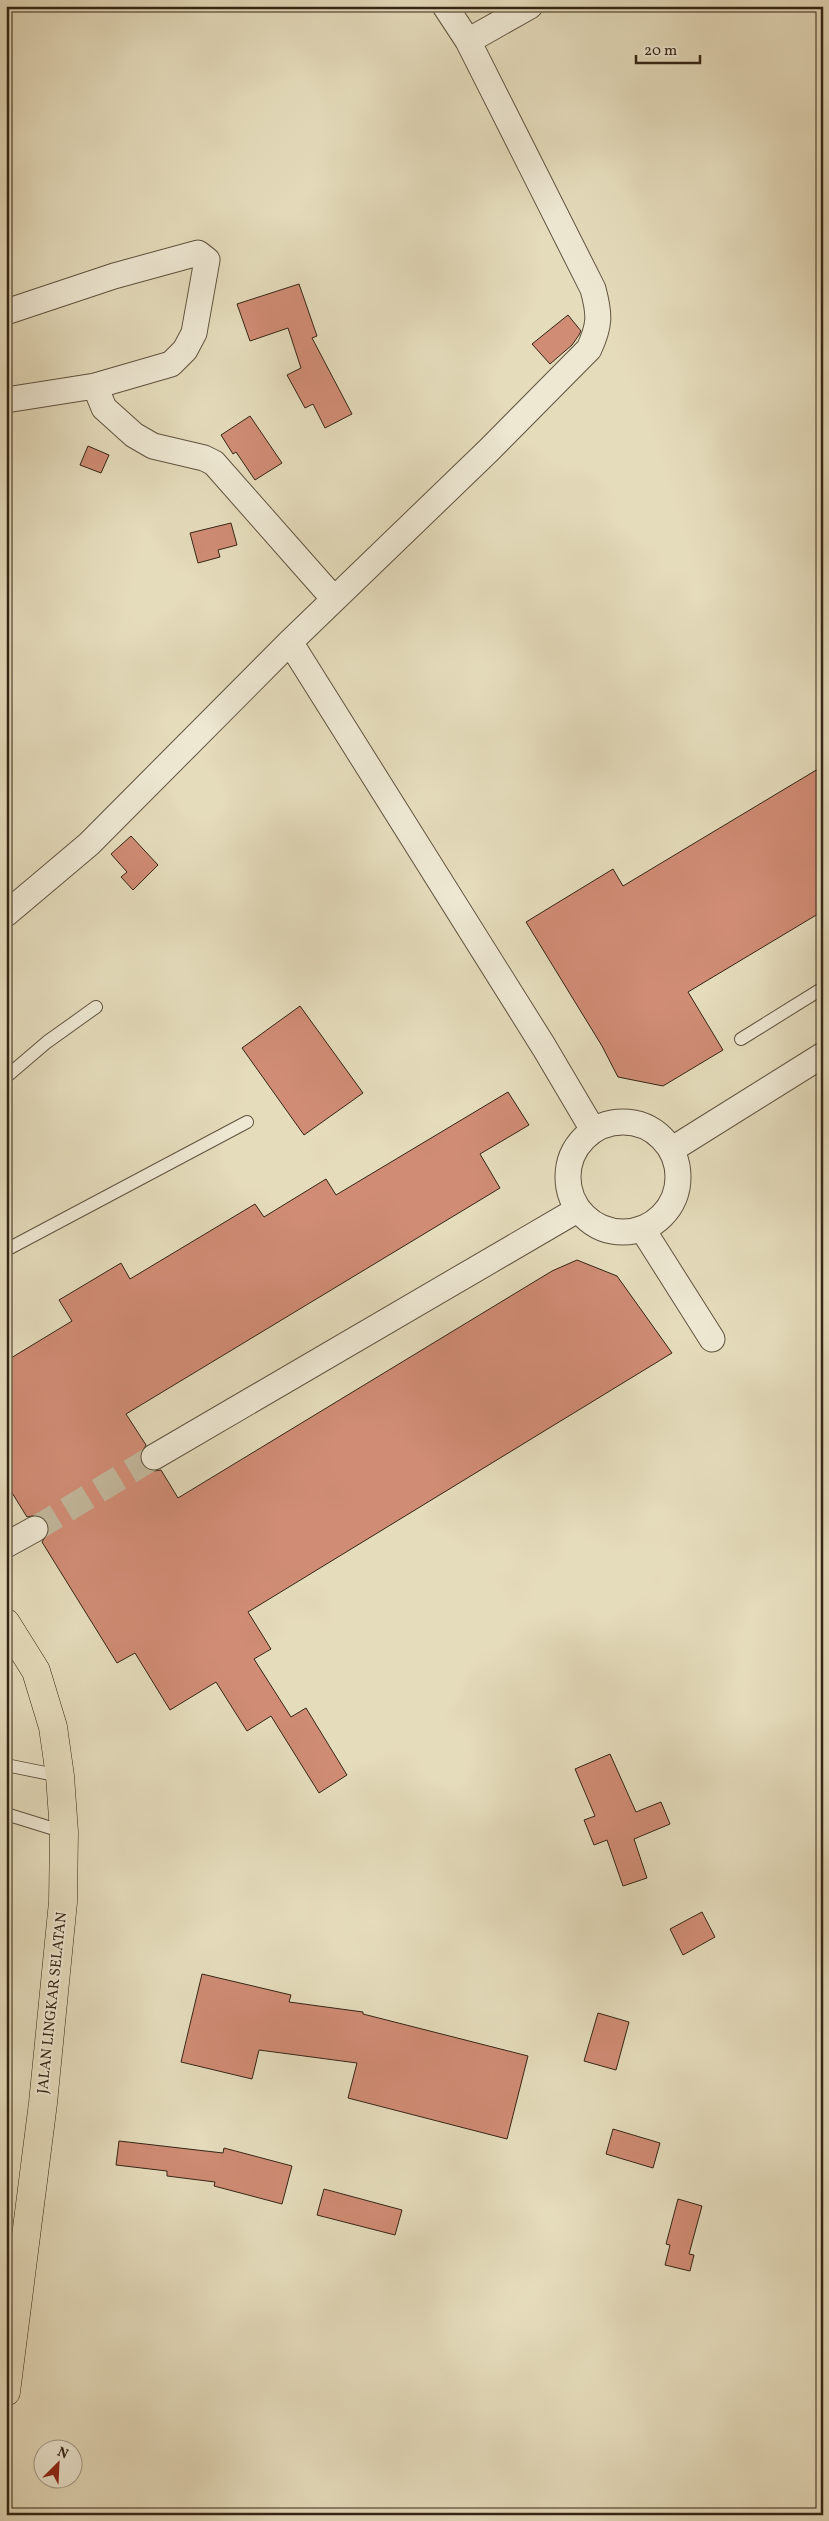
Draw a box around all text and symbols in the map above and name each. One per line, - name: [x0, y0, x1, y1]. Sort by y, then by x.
- scale bar: [636, 32, 700, 64]
- text: 20 m: [644, 41, 677, 62]
- street label: JALAN LINGKAR SELATAN: [33, 1911, 73, 2095]
- north arrow: [32, 2438, 82, 2488]
- text: N: [54, 2443, 71, 2464]

